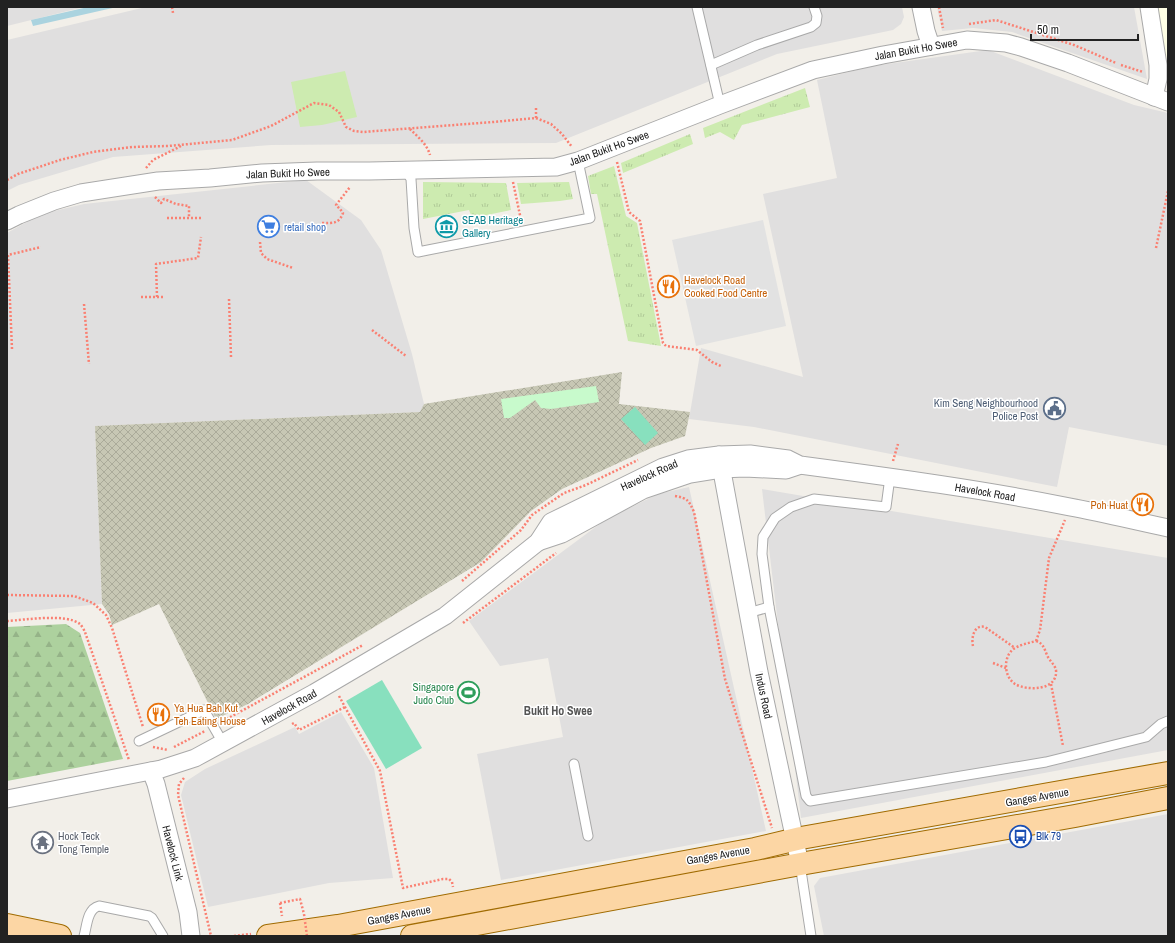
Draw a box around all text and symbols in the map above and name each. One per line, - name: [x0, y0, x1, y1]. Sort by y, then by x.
- scale bar: [1031, 16, 1138, 42]
- text: 50 m: [1037, 22, 1059, 38]
- street label: Jalan Bukit Ho Swee: [874, 35, 958, 63]
- street label: Jalan Bukit Ho Swee: [567, 127, 651, 169]
- street label: Jalan Bukit Ho Swee: [246, 165, 330, 181]
- museum icon: SEAB Heritage Gallery: [433, 213, 459, 239]
- place label: SEAB Heritage Gallery: [462, 213, 523, 240]
- supermarket icon: retail shop: [255, 214, 281, 240]
- place label: retail shop: [284, 220, 326, 234]
- restaurant icon: Havelock Road Cooked Food Centre: [655, 273, 681, 299]
- place label: Havelock Road Cooked Food Centre: [684, 273, 767, 300]
- place label: Kim Seng Neighbourhood Police Post: [934, 396, 1038, 423]
- public building icon: Kim Seng Neighbourhood Police Post: [1041, 396, 1067, 422]
- street label: Havelock Road: [618, 456, 680, 494]
- street label: Havelock Road: [954, 480, 1016, 504]
- restaurant icon: Poh Huat: [1130, 492, 1156, 518]
- place label: Poh Huat: [1090, 498, 1128, 512]
- street label: Indus Road: [752, 672, 776, 720]
- place label: Singapore Judo Club: [412, 680, 454, 707]
- sports icon: Singapore Judo Club: [456, 680, 482, 706]
- street label: Havelock Road: [259, 686, 319, 728]
- restaurant icon: Ya Hua Bah Kut Teh Eating House: [146, 701, 172, 727]
- place label: Ya Hua Bah Kut Teh Eating House: [174, 701, 246, 728]
- district label: Bukit Ho Swee: [524, 703, 593, 719]
- street label: Ganges Avenue: [1004, 785, 1070, 809]
- bus stop icon: Blk 79: [1007, 823, 1033, 849]
- street label: Havelock Link: [159, 824, 187, 883]
- temple icon: Hock Teck Tong Temple: [29, 829, 55, 855]
- place label: Hock Teck Tong Temple: [58, 829, 109, 856]
- place label: Blk 79: [1036, 829, 1061, 843]
- street label: Ganges Avenue: [685, 843, 751, 867]
- street label: Ganges Avenue: [366, 902, 432, 928]

